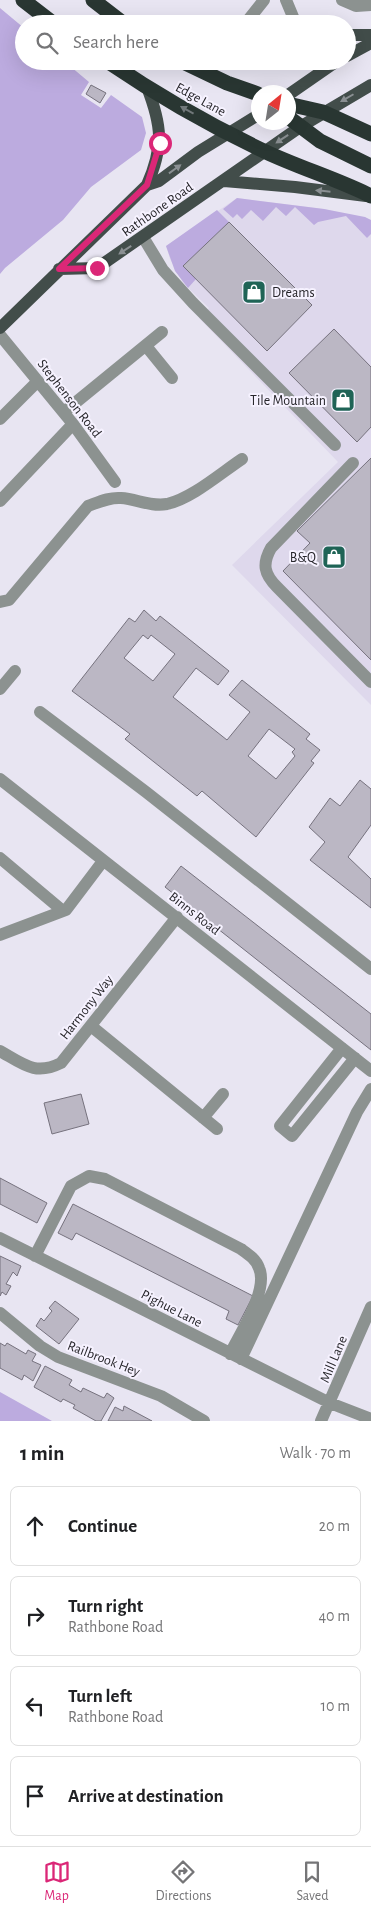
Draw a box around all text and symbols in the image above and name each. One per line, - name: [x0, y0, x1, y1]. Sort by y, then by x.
- search box: [15, 15, 356, 70]
- icon: search: [33, 29, 61, 57]
- text: Search here: [73, 33, 159, 52]
- street label: Edge Lane: [173, 80, 228, 119]
- north arrow: [251, 85, 296, 130]
- one-way arrow: [341, 94, 354, 103]
- one-way arrow: [179, 106, 194, 114]
- route start: [149, 132, 172, 155]
- one-way arrow: [275, 134, 289, 144]
- one-way arrow: [168, 164, 181, 175]
- street label: Rathbone Road: [119, 180, 196, 239]
- one-way arrow: [314, 187, 330, 195]
- one-way arrow: [118, 245, 131, 254]
- route end: [86, 257, 109, 280]
- shop icon: Dreams: [241, 279, 267, 305]
- place label: Dreams: [272, 286, 315, 300]
- street label: Stephenson Road: [35, 357, 104, 440]
- shop icon: Tile Mountain: [330, 387, 356, 413]
- place label: Tile Mountain: [250, 394, 326, 408]
- shop icon: B&Q: [321, 544, 347, 570]
- place label: B&Q: [290, 551, 318, 565]
- street label: Binns Road: [166, 890, 223, 938]
- street label: Harmony Way: [57, 973, 116, 1042]
- street label: Pighue Lane: [139, 1288, 204, 1330]
- street label: Mill Lane: [318, 1334, 350, 1385]
- street label: Railbrook Hey: [65, 1339, 142, 1379]
- text: 1 min: [20, 1443, 64, 1464]
- text: Walk · 70 m: [279, 1445, 351, 1461]
- icon: ahead: [21, 1512, 49, 1540]
- text: Continue: [68, 1517, 137, 1536]
- text: 20 m: [319, 1518, 350, 1534]
- text: Turn right: [68, 1597, 143, 1616]
- icon: right: [21, 1602, 49, 1630]
- text: 40 m: [318, 1608, 350, 1624]
- text: Rathbone Road: [68, 1619, 163, 1635]
- text: Turn left: [68, 1687, 132, 1706]
- icon: left: [21, 1692, 49, 1720]
- text: 10 m: [321, 1698, 350, 1714]
- text: Rathbone Road: [68, 1709, 163, 1725]
- icon: arrive: [21, 1782, 49, 1810]
- text: Arrive at destination: [68, 1787, 224, 1806]
- tab: Map: [43, 1858, 71, 1905]
- tab: Directions: [156, 1858, 211, 1905]
- tab: Saved: [296, 1858, 328, 1905]

